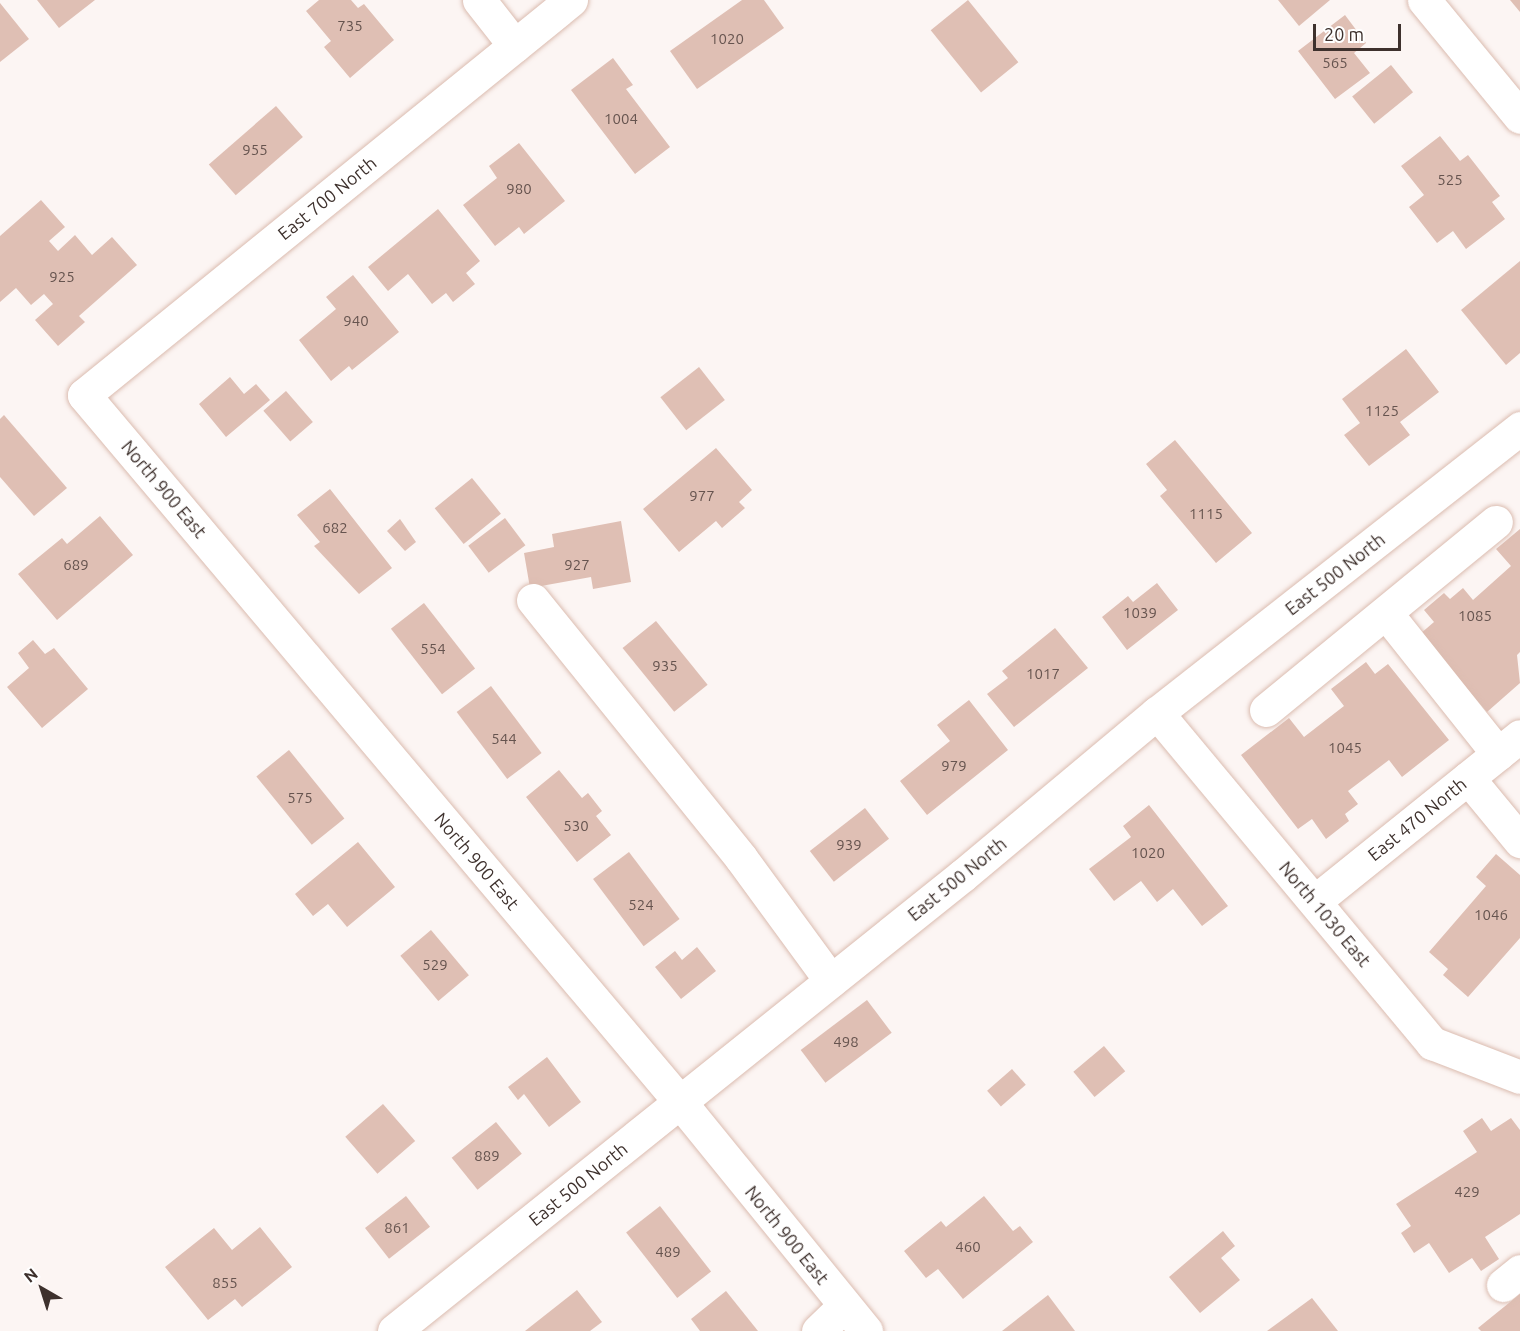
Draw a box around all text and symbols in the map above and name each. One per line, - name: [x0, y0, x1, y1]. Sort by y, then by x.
- scale bar: [1316, 12, 1404, 50]
- house number: 735: [337, 17, 363, 35]
- text: 20 m: [1324, 24, 1364, 44]
- house number: 1020: [710, 30, 744, 48]
- house number: 565: [1322, 54, 1348, 72]
- house number: 1004: [604, 110, 638, 128]
- house number: 955: [242, 141, 268, 159]
- street label: East 700 North: [273, 152, 381, 244]
- house number: 525: [1437, 171, 1463, 189]
- house number: 980: [506, 180, 532, 198]
- house number: 925: [49, 268, 75, 286]
- house number: 940: [343, 312, 369, 330]
- house number: 1125: [1365, 402, 1399, 420]
- street label: North 900 East: [117, 436, 211, 542]
- house number: 977: [689, 487, 715, 505]
- house number: 1115: [1189, 505, 1223, 523]
- house number: 682: [322, 519, 348, 537]
- street label: East 500 North: [1281, 528, 1389, 620]
- house number: 689: [63, 556, 89, 574]
- house number: 927: [564, 556, 590, 574]
- house number: 1039: [1123, 604, 1157, 622]
- house number: 1085: [1458, 607, 1492, 625]
- house number: 554: [420, 640, 446, 658]
- house number: 935: [652, 657, 678, 675]
- house number: 1017: [1026, 665, 1060, 683]
- house number: 544: [491, 730, 517, 748]
- house number: 1045: [1328, 739, 1362, 757]
- house number: 979: [941, 757, 967, 775]
- street label: East 470 North: [1363, 773, 1471, 865]
- house number: 575: [287, 789, 313, 807]
- street label: North 900 East: [430, 808, 524, 914]
- house number: 530: [563, 817, 589, 835]
- street label: East 500 North: [903, 833, 1011, 925]
- house number: 939: [836, 836, 862, 854]
- house number: 1020: [1131, 844, 1165, 862]
- street label: North 1030 East: [1275, 857, 1375, 971]
- house number: 524: [628, 896, 654, 914]
- house number: 1046: [1474, 906, 1508, 924]
- house number: 529: [422, 956, 448, 974]
- house number: 498: [833, 1033, 859, 1051]
- street label: East 500 North: [524, 1138, 632, 1230]
- house number: 889: [474, 1147, 500, 1165]
- street label: North 900 East: [741, 1181, 833, 1289]
- house number: 429: [1454, 1183, 1480, 1201]
- house number: 861: [384, 1219, 410, 1237]
- house number: 460: [955, 1238, 981, 1256]
- house number: 489: [655, 1243, 681, 1261]
- north arrow: [12, 1259, 72, 1319]
- text: N: [20, 1264, 41, 1286]
- house number: 855: [212, 1274, 238, 1292]

